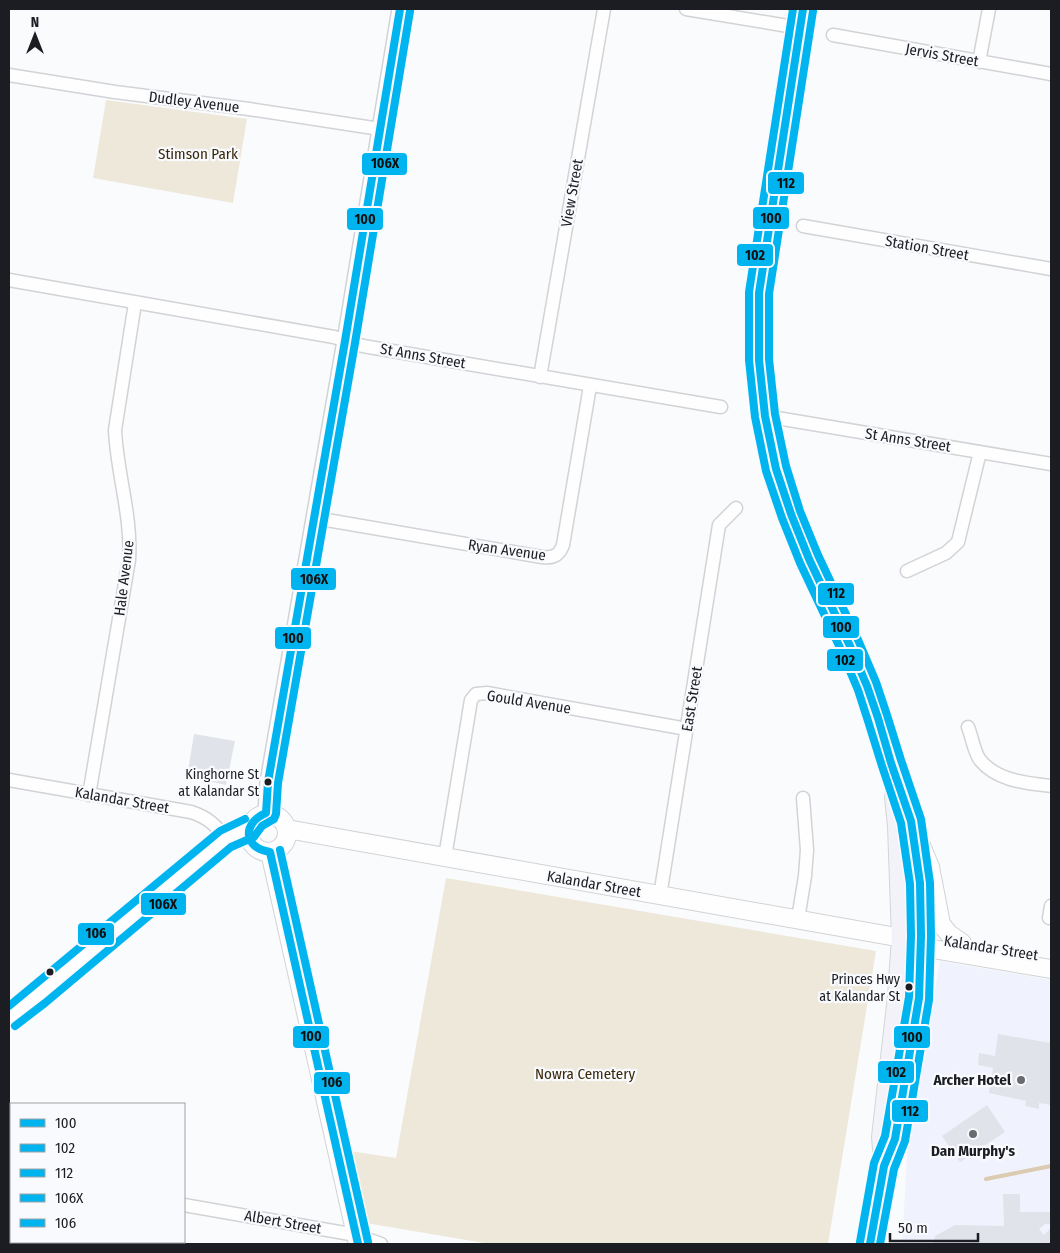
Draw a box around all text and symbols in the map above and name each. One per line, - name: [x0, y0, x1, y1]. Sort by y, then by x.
- north arrow: [10, 10, 60, 60]
- text: N: [31, 14, 39, 31]
- street label: Jervis Street: [904, 40, 980, 70]
- street label: Dudley Avenue: [148, 88, 240, 116]
- park label: Stimson Park: [158, 145, 238, 163]
- line badge: 106X: [361, 152, 408, 176]
- text: 106X: [371, 155, 400, 172]
- street label: View Street: [557, 157, 587, 229]
- line badge: 112: [767, 171, 805, 195]
- text: 112: [777, 175, 796, 192]
- line badge: 100: [752, 206, 790, 230]
- line badge: 100: [346, 207, 384, 231]
- text: 100: [760, 210, 782, 227]
- text: 100: [354, 211, 376, 228]
- street label: Station Street: [884, 232, 970, 264]
- line badge: 102: [736, 243, 774, 267]
- text: 102: [745, 247, 765, 264]
- street label: St Anns Street: [379, 340, 467, 372]
- street label: St Anns Street: [864, 424, 952, 456]
- street label: Ryan Avenue: [467, 536, 547, 564]
- street label: Hale Avenue: [110, 539, 138, 617]
- line badge: 106X: [290, 567, 337, 591]
- text: 106X: [300, 571, 329, 588]
- line badge: 112: [817, 582, 855, 606]
- text: 112: [827, 585, 846, 602]
- line badge: 100: [822, 615, 860, 639]
- text: 100: [830, 619, 852, 636]
- line badge: 100: [274, 626, 312, 650]
- text: 100: [282, 630, 304, 647]
- line badge: 102: [826, 648, 864, 672]
- text: 102: [835, 652, 855, 669]
- street label: East Street: [678, 665, 706, 733]
- street label: Gould Avenue: [486, 686, 572, 718]
- place label: Kinghorne St at Kalandar St: [178, 766, 259, 800]
- marker: Kinghorne St at Kalandar St: [263, 777, 273, 787]
- street label: Kalandar Street: [74, 783, 171, 817]
- street label: Kalandar Street: [546, 867, 643, 901]
- line badge: 106X: [140, 892, 187, 916]
- text: 106X: [149, 896, 178, 913]
- line badge: 106: [77, 922, 115, 946]
- text: 106: [86, 925, 106, 942]
- street label: Kalandar Street: [943, 932, 1040, 964]
- unlabelled marker: [45, 967, 55, 977]
- place label: Princes Hwy at Kalandar St: [819, 971, 901, 1005]
- marker: Princes Hwy at Kalandar St: [904, 982, 914, 992]
- line badge: 100: [292, 1025, 330, 1049]
- line badge: 100: [893, 1025, 931, 1049]
- text: 100: [300, 1028, 322, 1045]
- text: 100: [901, 1029, 923, 1046]
- line badge: 102: [877, 1060, 915, 1084]
- text: 102: [886, 1064, 906, 1081]
- park label: Nowra Cemetery: [535, 1065, 635, 1083]
- line badge: 106: [313, 1071, 351, 1095]
- place label: Archer Hotel: [932, 1071, 1012, 1089]
- text: 106: [322, 1074, 342, 1091]
- marker: Archer Hotel: [1015, 1074, 1027, 1086]
- line badge: 112: [891, 1099, 929, 1123]
- legend: [10, 1103, 185, 1243]
- text: 112: [901, 1103, 920, 1120]
- text: 100: [55, 1114, 76, 1132]
- marker: Dan Murphy's: [967, 1128, 979, 1140]
- text: 102: [55, 1139, 76, 1157]
- place label: Dan Murphy's: [931, 1142, 1015, 1160]
- text: 112: [55, 1164, 73, 1182]
- text: 106X: [55, 1189, 84, 1207]
- street label: Albert Street: [243, 1206, 323, 1238]
- scale bar: [890, 1210, 978, 1242]
- text: 106: [55, 1214, 76, 1232]
- text: 50 m: [898, 1219, 928, 1237]

